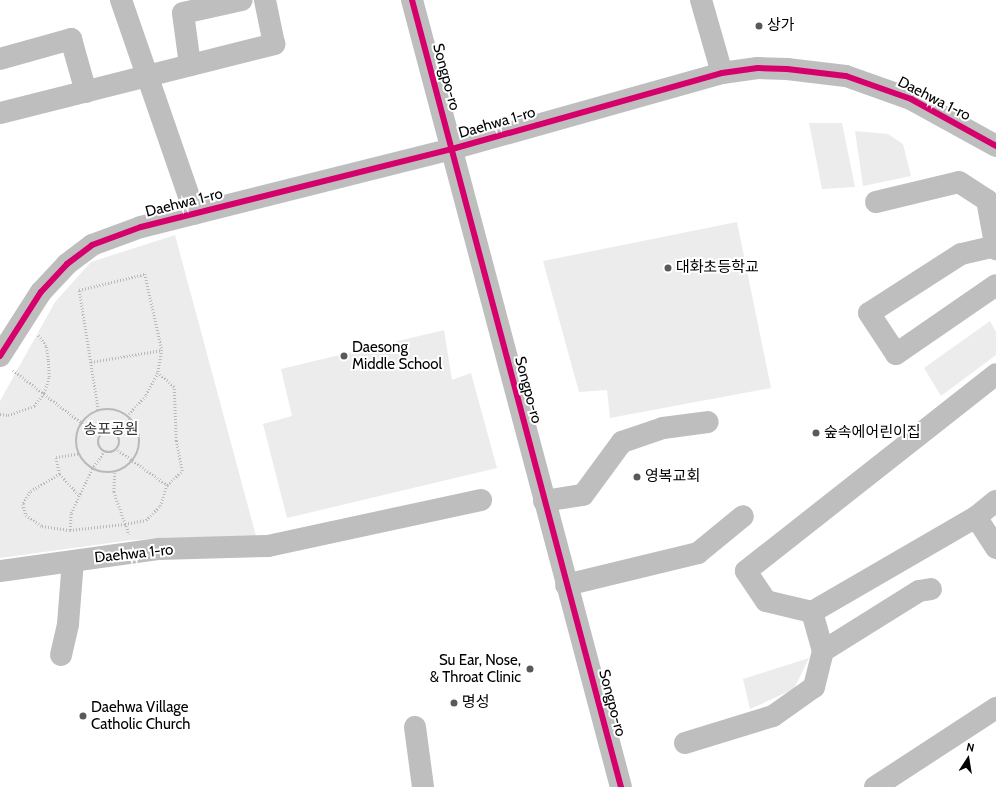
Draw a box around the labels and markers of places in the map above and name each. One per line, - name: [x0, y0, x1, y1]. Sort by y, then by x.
- place label: 상가: [767, 17, 795, 35]
- marker: 상가: [754, 21, 764, 31]
- place label: 대화초등학교: [676, 259, 759, 277]
- marker: 대화초등학교: [663, 263, 673, 273]
- place label: Daesong Middle School: [352, 338, 442, 373]
- marker: Daesong Middle School: [339, 351, 349, 361]
- place label: 숲속에어린이집: [824, 424, 921, 442]
- marker: 숲속에어린이집: [811, 428, 821, 438]
- place label: 영복교회: [645, 468, 700, 486]
- marker: 영복교회: [632, 472, 642, 482]
- place label: Su Ear, Nose, & Throat Clinic: [430, 651, 521, 686]
- marker: Su Ear, Nose, & Throat Clinic: [524, 663, 536, 675]
- place label: 명성: [462, 694, 490, 712]
- place label: Daehwa Village Catholic Church: [91, 698, 190, 733]
- marker: 명성: [449, 698, 459, 708]
- marker: Daehwa Village Catholic Church: [78, 711, 88, 721]

